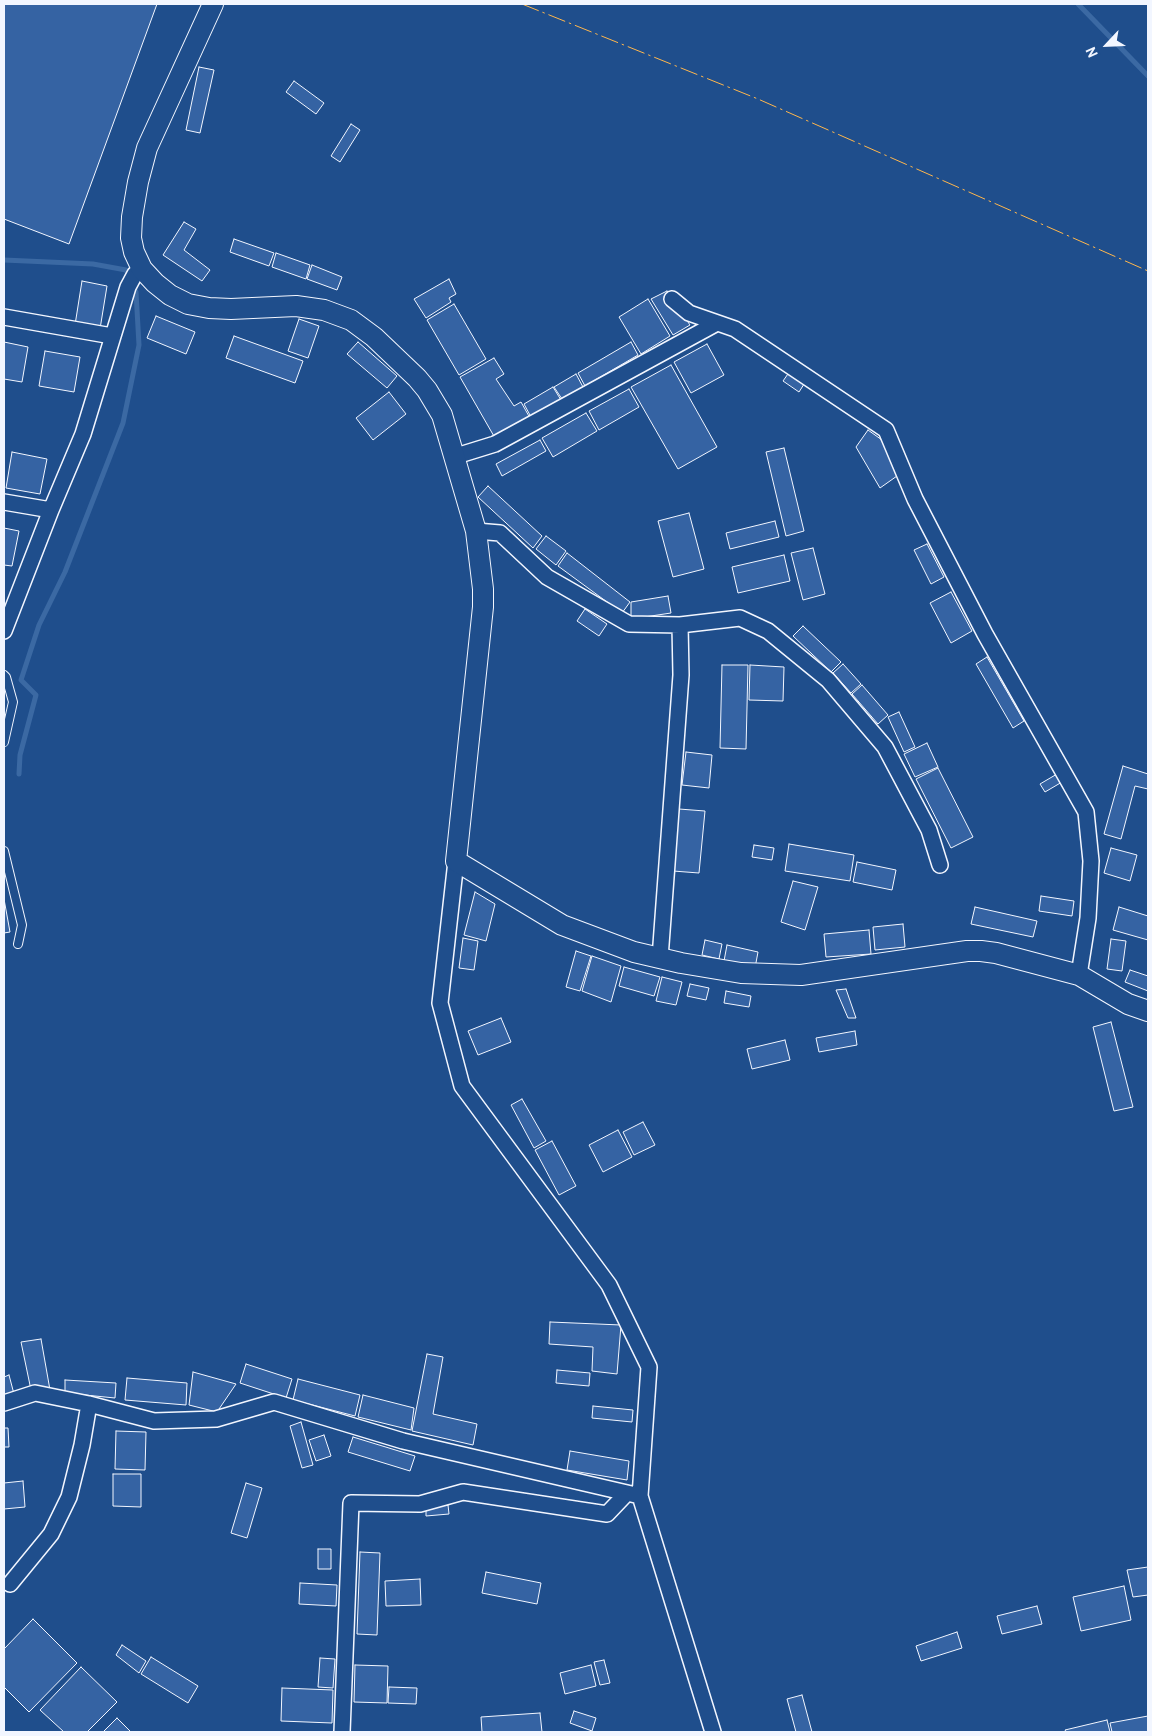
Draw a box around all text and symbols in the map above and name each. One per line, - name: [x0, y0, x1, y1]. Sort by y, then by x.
- north arrow: [1082, 20, 1132, 70]
- text: N: [1083, 43, 1103, 60]

